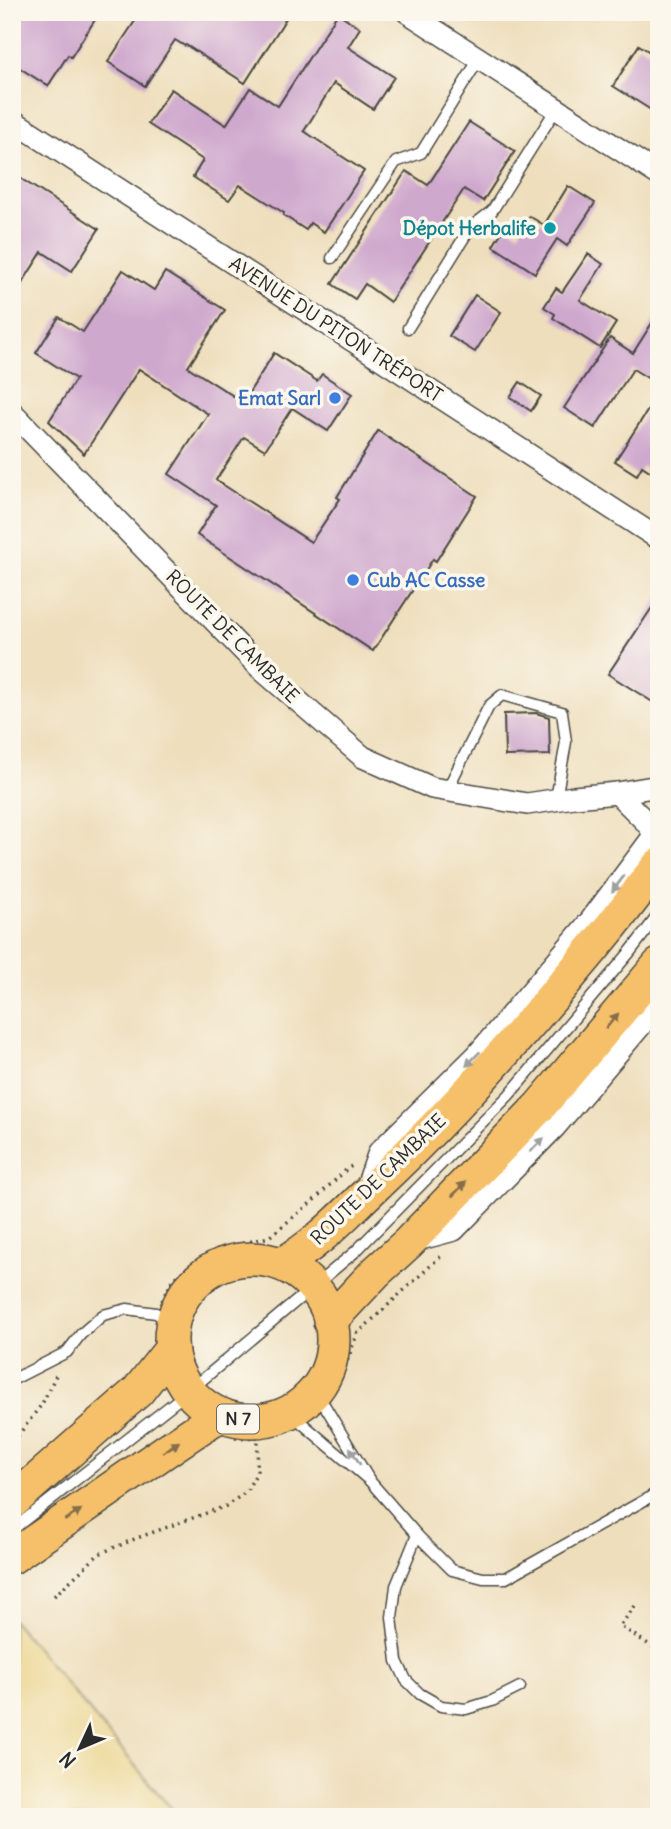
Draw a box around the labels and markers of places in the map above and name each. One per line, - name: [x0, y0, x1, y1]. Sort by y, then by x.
- place label: Dépot Herbalife: [403, 216, 536, 240]
- marker: Dépot Herbalife: [542, 220, 558, 236]
- place label: Emat Sarl: [238, 386, 321, 410]
- marker: Emat Sarl: [327, 390, 343, 406]
- place label: Cub AC Casse: [367, 568, 485, 592]
- marker: Cub AC Casse: [345, 572, 361, 588]

